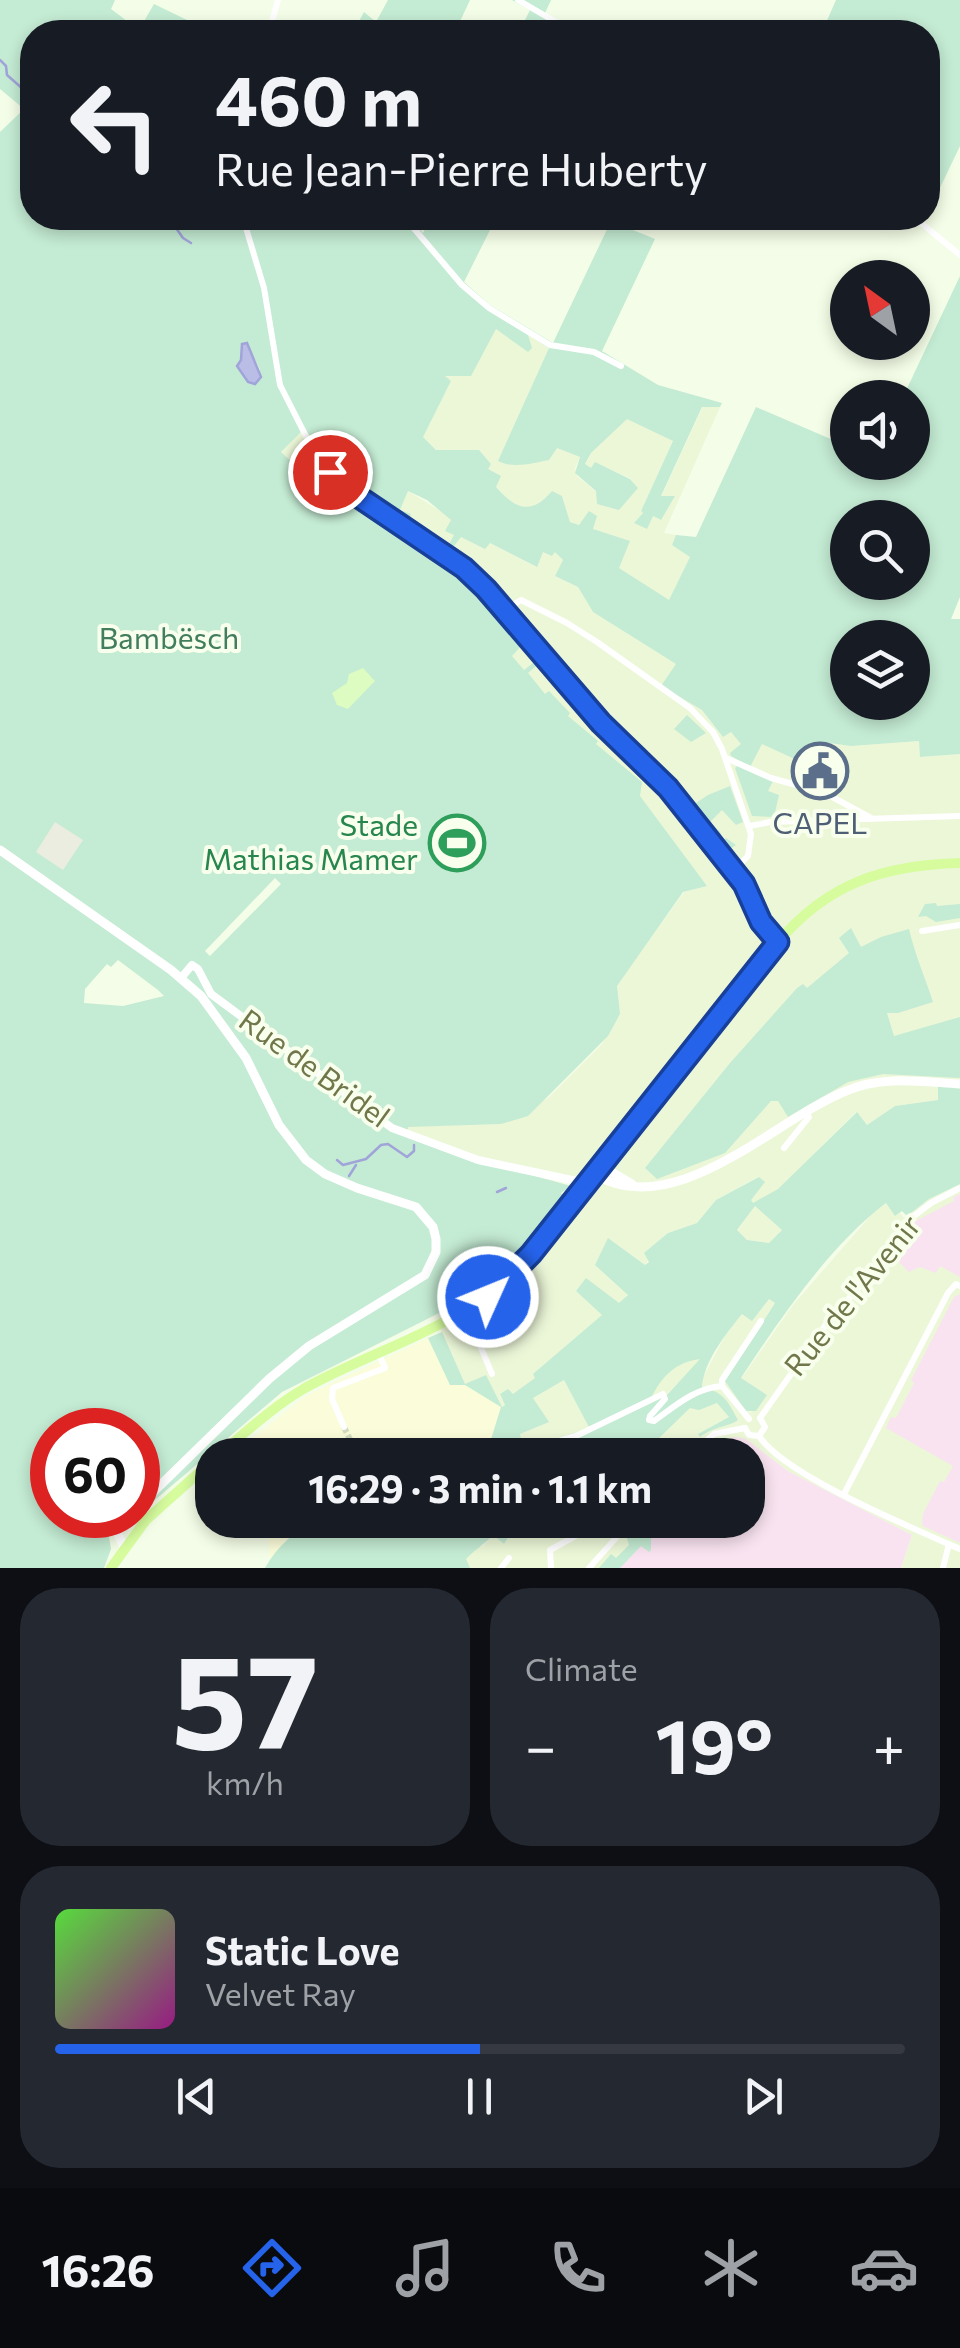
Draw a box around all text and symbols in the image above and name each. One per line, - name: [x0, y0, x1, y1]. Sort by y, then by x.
- text: 460 m: [215, 55, 422, 140]
- icon: left: [50, 60, 180, 190]
- text: Rue Jean-Pierre Huberty: [215, 140, 708, 195]
- north arrow: [830, 260, 930, 360]
- map controls: [830, 260, 930, 720]
- button: sound: [830, 380, 930, 480]
- pin: [288, 430, 373, 515]
- icon: arrive: [303, 445, 358, 500]
- button: search: [830, 500, 930, 600]
- park label: Bambësch: [99, 618, 239, 655]
- button: layers: [830, 620, 930, 720]
- public building icon: CAPEL: [790, 741, 850, 801]
- place label: CAPEL: [772, 803, 868, 840]
- place label: Stade Mathias Mamer: [203, 805, 418, 876]
- sports icon: Stade Mathias Mamer: [427, 813, 487, 873]
- street label: Rue de Bridel: [233, 1000, 398, 1134]
- street label: Rue de l'Avenir: [775, 1206, 927, 1382]
- position arrow: [436, 1245, 540, 1349]
- speed limit sign: 60: [30, 1408, 160, 1538]
- text: 16:29 · 3 min · 1.1 km: [308, 1464, 652, 1511]
- text: 57: [171, 1617, 319, 1776]
- text: Climate: [525, 1648, 638, 1688]
- text: 19°: [656, 1698, 773, 1789]
- text: −: [525, 1711, 556, 1778]
- text: +: [873, 1711, 905, 1778]
- text: km/h: [206, 1762, 284, 1802]
- text: Static Love: [205, 1926, 400, 1973]
- text: Velvet Ray: [205, 1973, 356, 2013]
- icon: previous: [169, 2069, 224, 2124]
- icon: pause: [452, 2069, 507, 2124]
- icon: next: [736, 2069, 791, 2124]
- icon: directions: [237, 2233, 307, 2303]
- icon: music: [390, 2233, 460, 2303]
- icon: phone: [543, 2233, 613, 2303]
- icon: climate: [696, 2233, 766, 2303]
- icon: car: [849, 2233, 919, 2303]
- text: 16:26: [41, 2241, 155, 2296]

